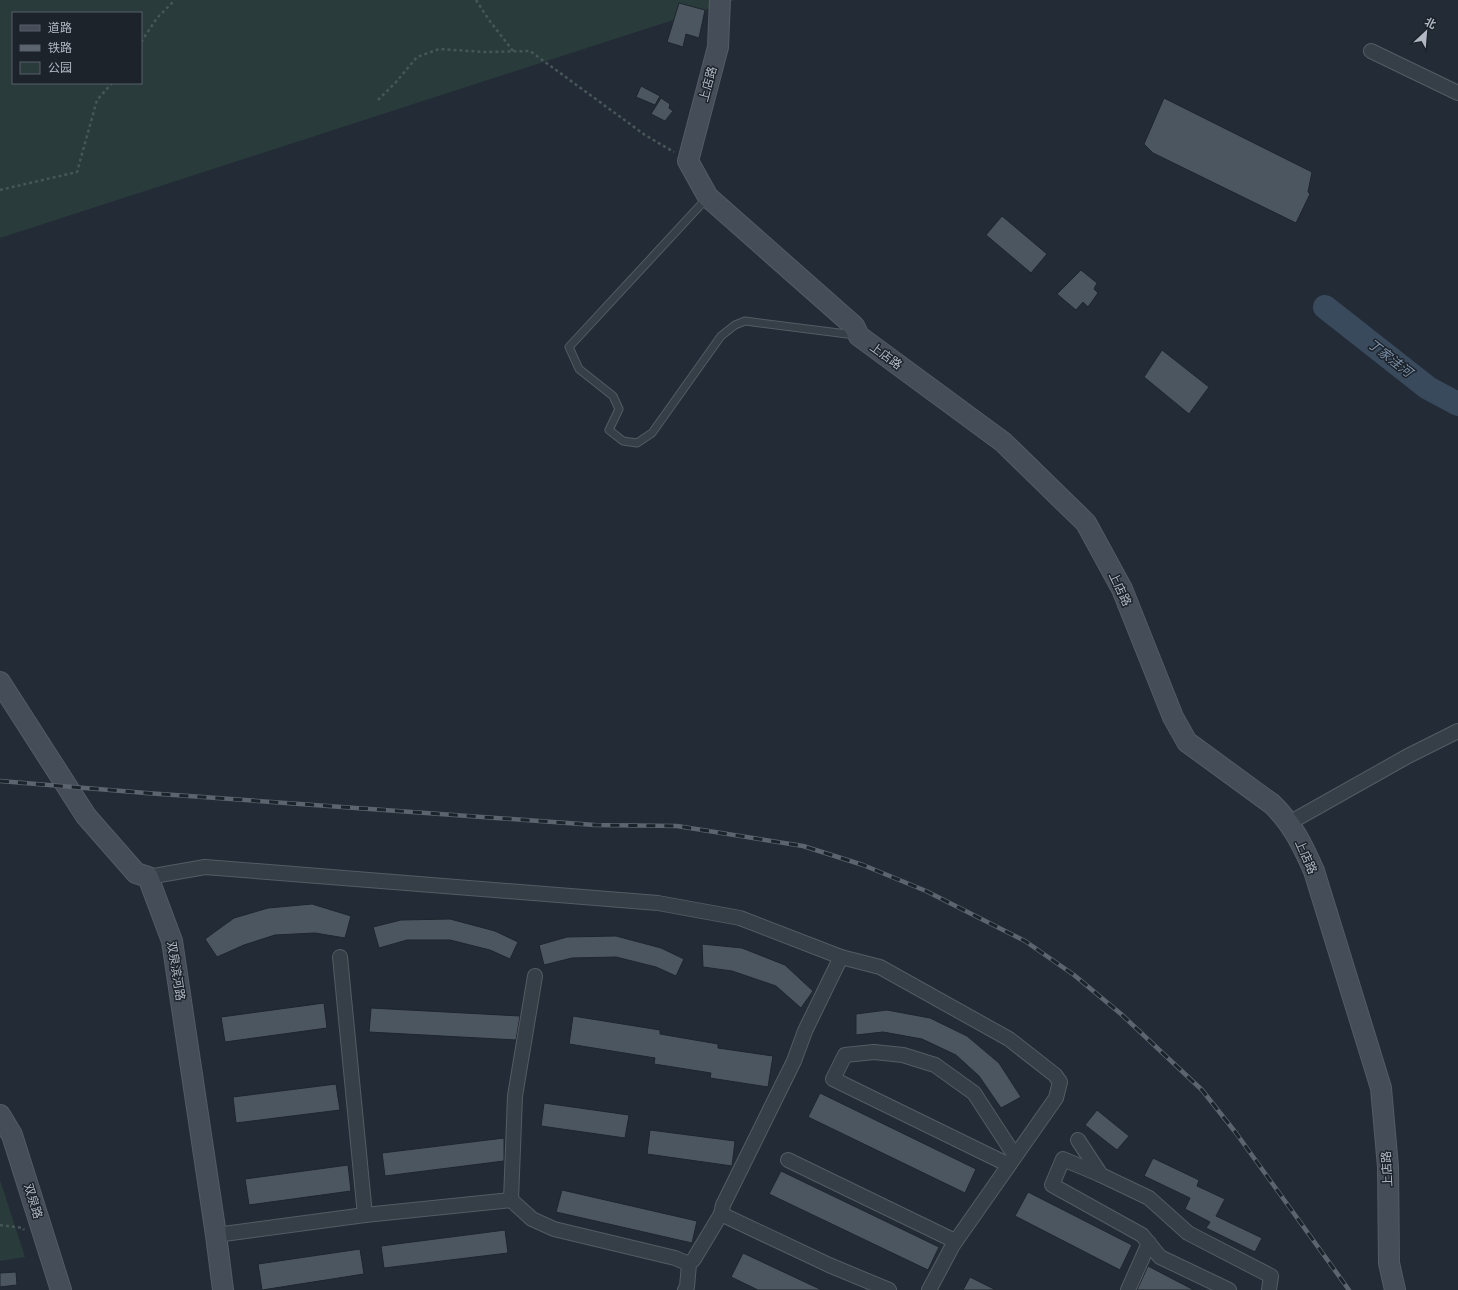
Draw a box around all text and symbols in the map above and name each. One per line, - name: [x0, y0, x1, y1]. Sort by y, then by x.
- legend: [12, 12, 142, 84]
- north arrow: [1406, 12, 1446, 52]
- text: 北: [1422, 13, 1439, 33]
- text: 道路: [48, 19, 72, 37]
- text: 铁路: [48, 39, 72, 57]
- text: 公园: [48, 59, 72, 77]
- street label: 上店路: [695, 64, 721, 104]
- water label: 丁家洼河: [1364, 335, 1419, 383]
- street label: 上店路: [866, 338, 906, 374]
- street label: 上店路: [1104, 569, 1136, 609]
- street label: 上店路: [1290, 837, 1322, 877]
- street label: 双泉滨河路: [162, 940, 190, 1002]
- street label: 上店路: [1377, 1151, 1397, 1187]
- street label: 双泉路: [19, 1181, 47, 1221]

